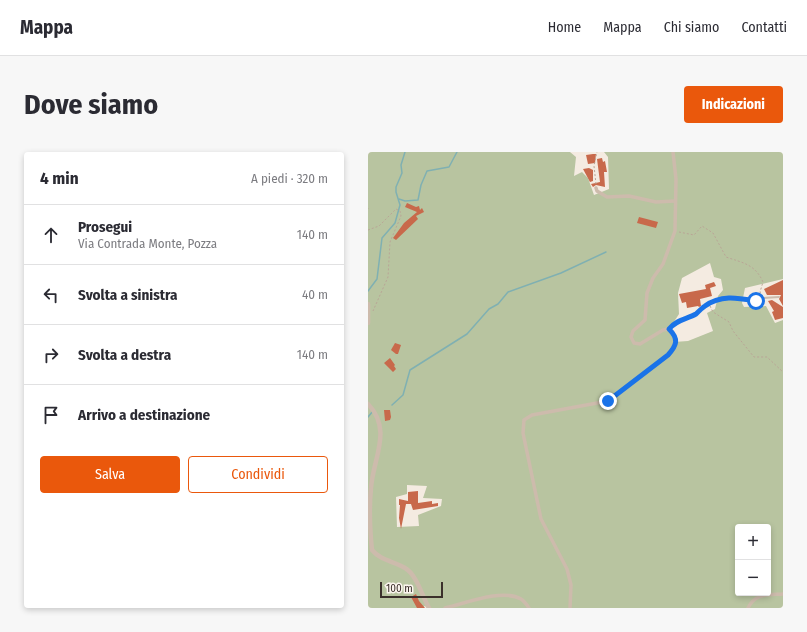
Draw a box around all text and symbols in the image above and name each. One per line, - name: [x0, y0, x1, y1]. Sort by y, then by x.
- text: Mappa: [20, 16, 73, 39]
- text: Home: [548, 19, 581, 36]
- text: Mappa: [603, 19, 642, 36]
- text: Chi siamo: [664, 19, 719, 36]
- text: Contatti: [741, 19, 787, 36]
- button: Indicazioni: [684, 86, 783, 123]
- text: Dove siamo: [24, 88, 158, 121]
- text: 4 min: [40, 168, 79, 189]
- text: A piedi · 320 m: [251, 171, 328, 186]
- text: Prosegui: [78, 218, 132, 236]
- icon: ahead: [40, 224, 62, 246]
- text: 140 m: [297, 227, 328, 242]
- text: Via Contrada Monte, Pozza: [78, 236, 217, 251]
- icon: left: [40, 284, 62, 306]
- text: Svolta a sinistra: [78, 286, 178, 304]
- text: 40 m: [302, 287, 328, 302]
- route start: [747, 292, 765, 310]
- icon: right: [40, 344, 62, 366]
- text: Svolta a destra: [78, 346, 171, 364]
- text: 140 m: [297, 347, 328, 362]
- route end: [599, 392, 617, 410]
- icon: arrive: [40, 404, 62, 426]
- text: Arrivo a destinazione: [78, 406, 210, 424]
- button: Salva: [40, 456, 180, 493]
- button: Condividi: [188, 456, 328, 493]
- map controls: [735, 524, 771, 596]
- button: +: [735, 524, 771, 560]
- button: −: [735, 560, 771, 596]
- scale bar: [380, 580, 443, 599]
- text: 100 m: [386, 582, 413, 595]

